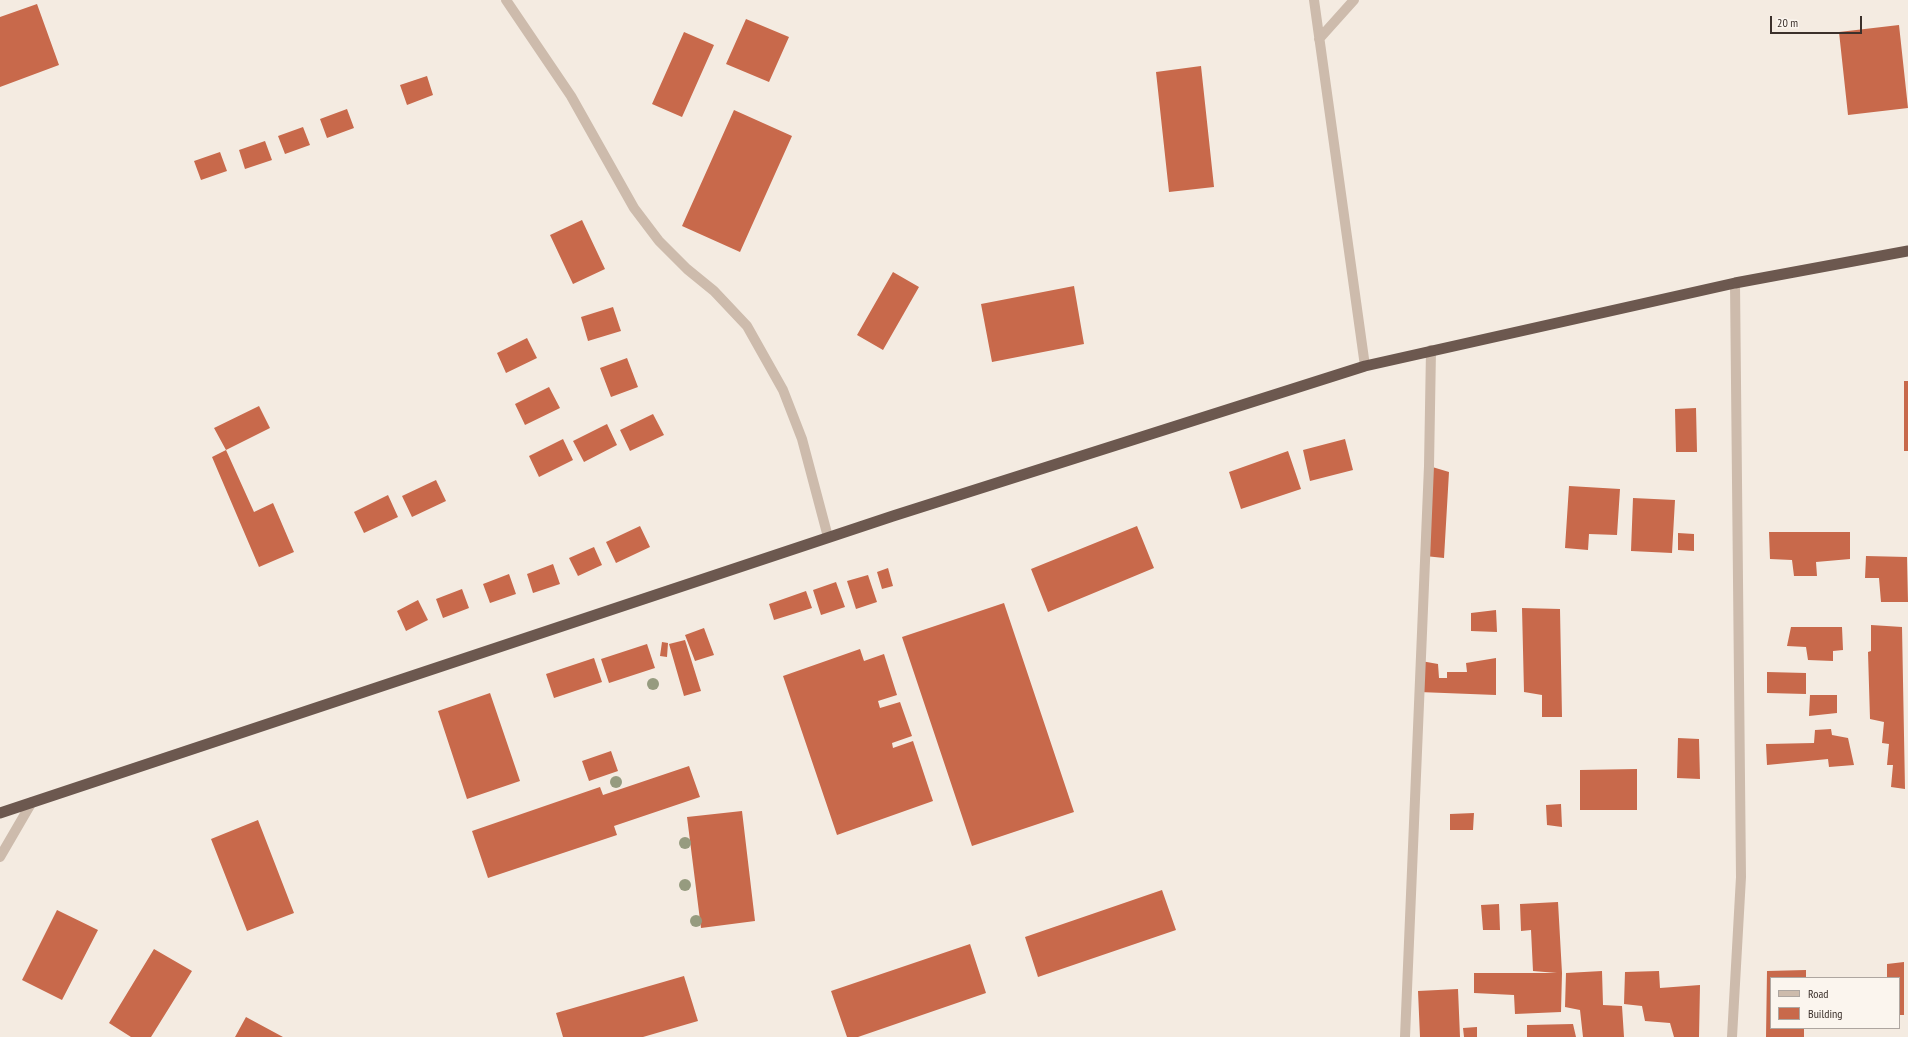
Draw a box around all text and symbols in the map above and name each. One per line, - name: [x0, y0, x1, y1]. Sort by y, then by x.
- scale bar: [1772, 8, 1864, 34]
- text: 20 m: [1777, 15, 1798, 30]
- legend: [1770, 977, 1900, 1029]
- text: Road: [1808, 986, 1828, 1001]
- text: Building: [1808, 1006, 1843, 1021]

